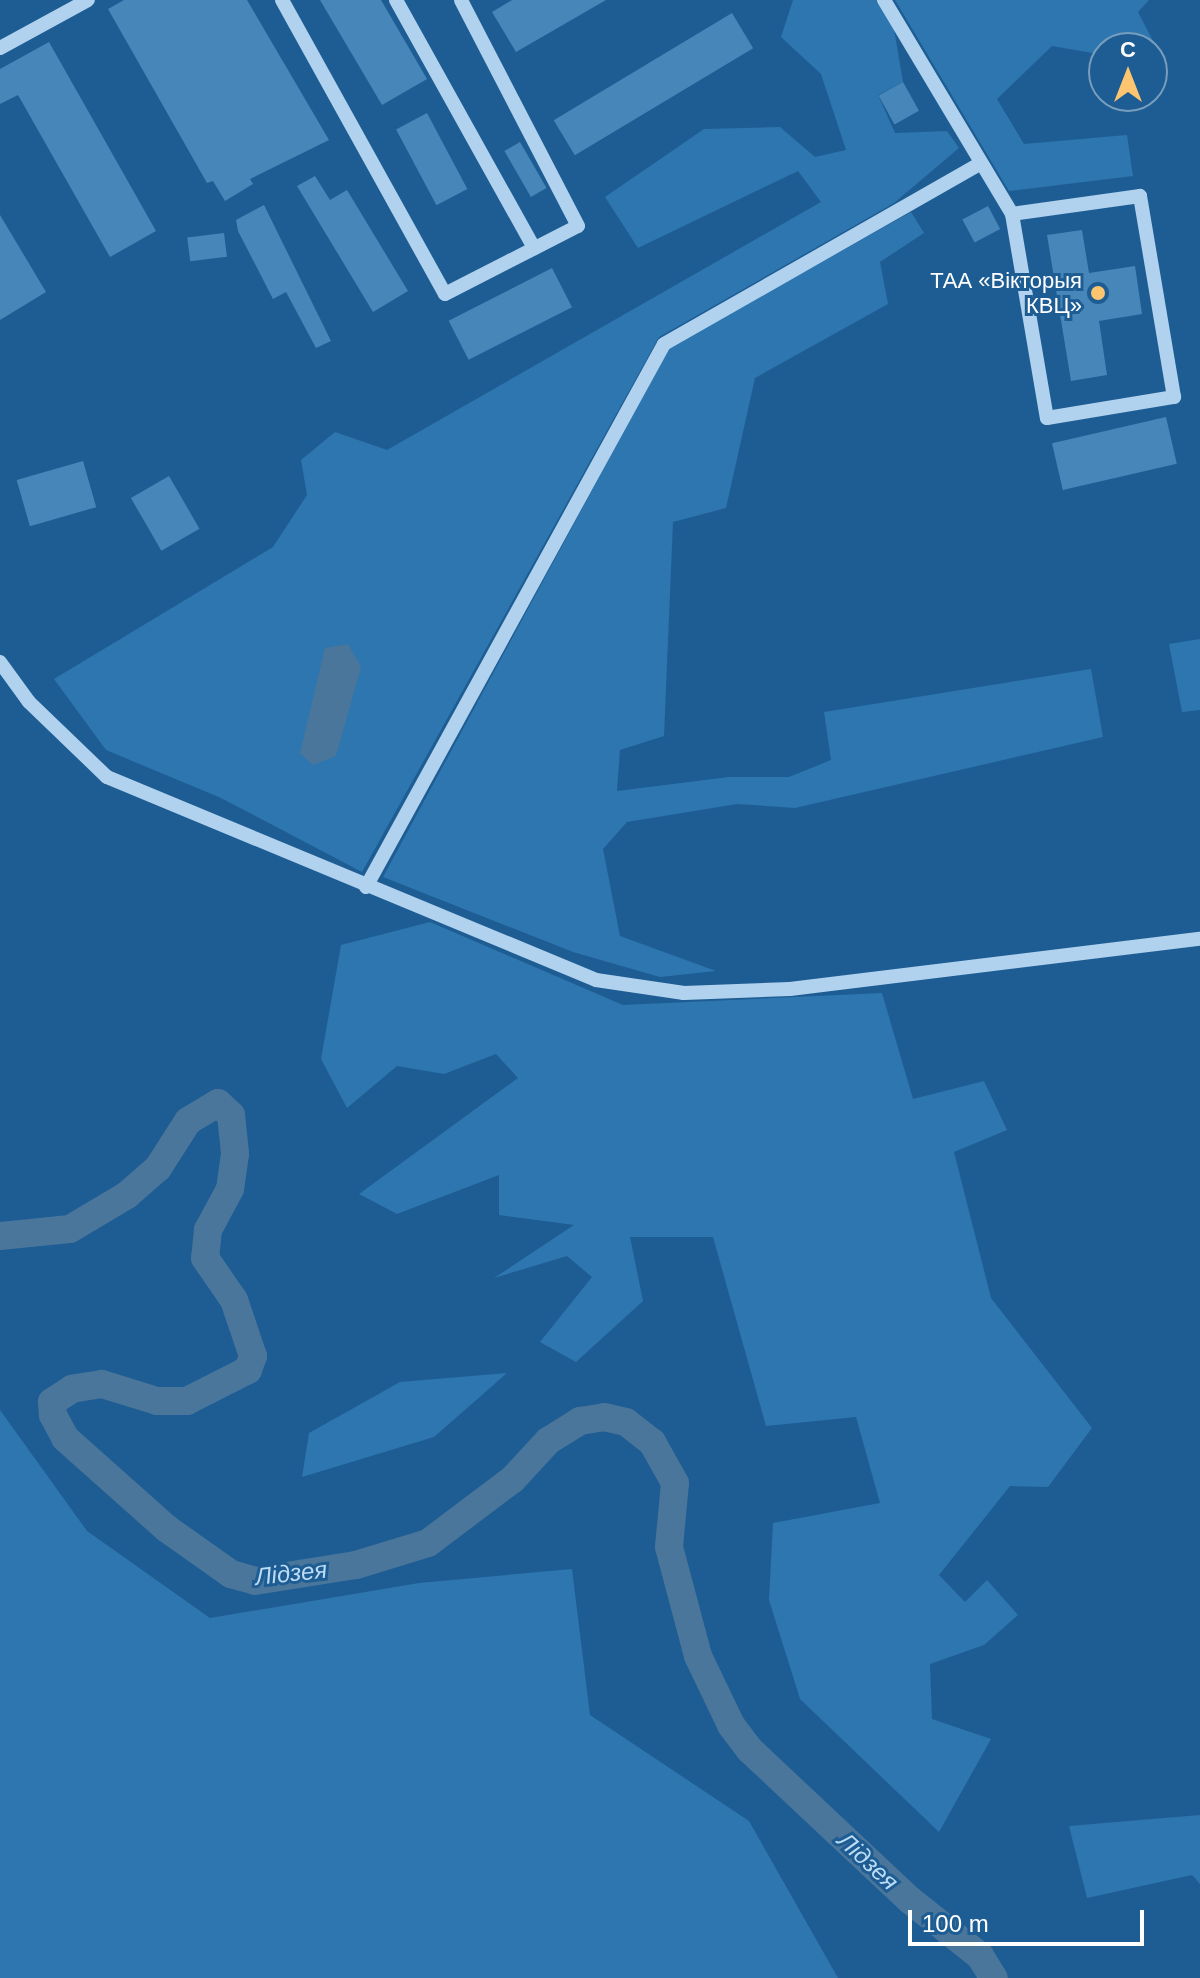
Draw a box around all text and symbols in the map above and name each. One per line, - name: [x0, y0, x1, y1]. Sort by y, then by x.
- north arrow: [1088, 32, 1168, 112]
- text: С: [1120, 37, 1136, 62]
- place label: ТАА «Вікторыя КВЦ»: [930, 267, 1082, 318]
- marker: ТАА «Вікторыя КВЦ»: [1089, 284, 1107, 302]
- water label: Лідзея: [254, 1555, 328, 1591]
- water label: Лідзея: [832, 1826, 904, 1896]
- scale bar: [912, 1894, 1148, 1944]
- text: 100 m: [922, 1910, 989, 1937]

